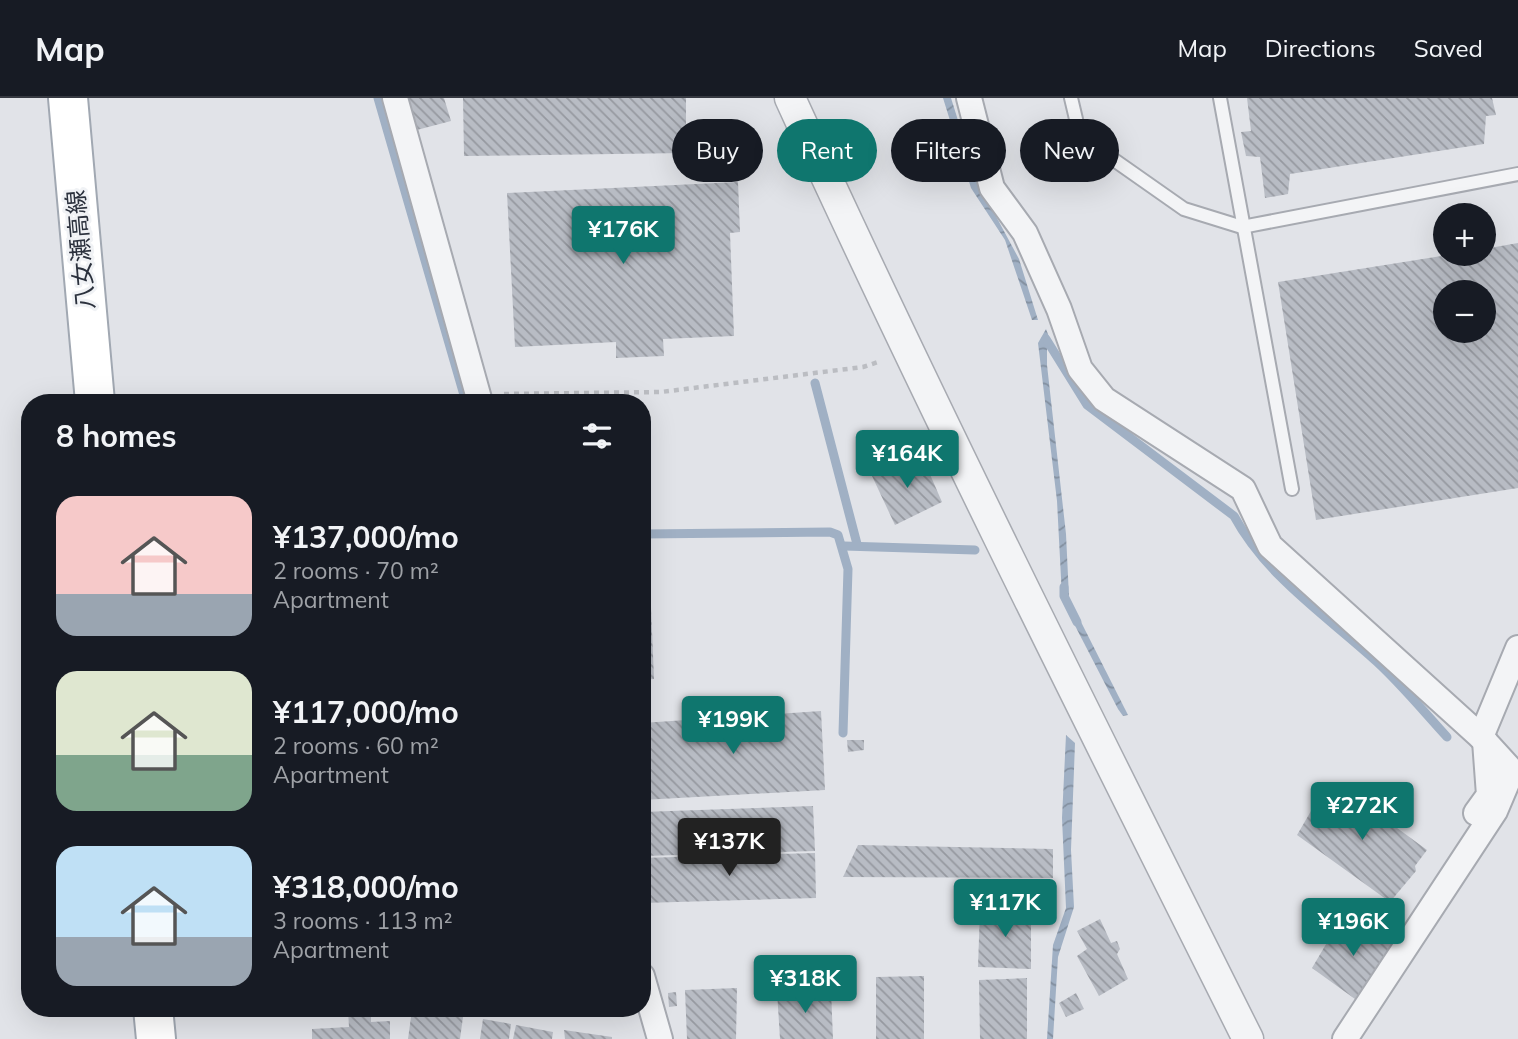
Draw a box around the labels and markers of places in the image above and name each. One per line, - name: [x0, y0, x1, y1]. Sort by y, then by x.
- pin: ¥176K: [574, 206, 672, 266]
- pin: ¥164K: [858, 430, 956, 490]
- pin: ¥199K: [684, 696, 782, 756]
- pin: ¥272K: [1313, 782, 1411, 842]
- pin: ¥137K: [680, 818, 778, 878]
- pin: ¥117K: [956, 880, 1054, 939]
- pin: ¥196K: [1304, 898, 1402, 958]
- pin: ¥318K: [756, 956, 854, 1015]

